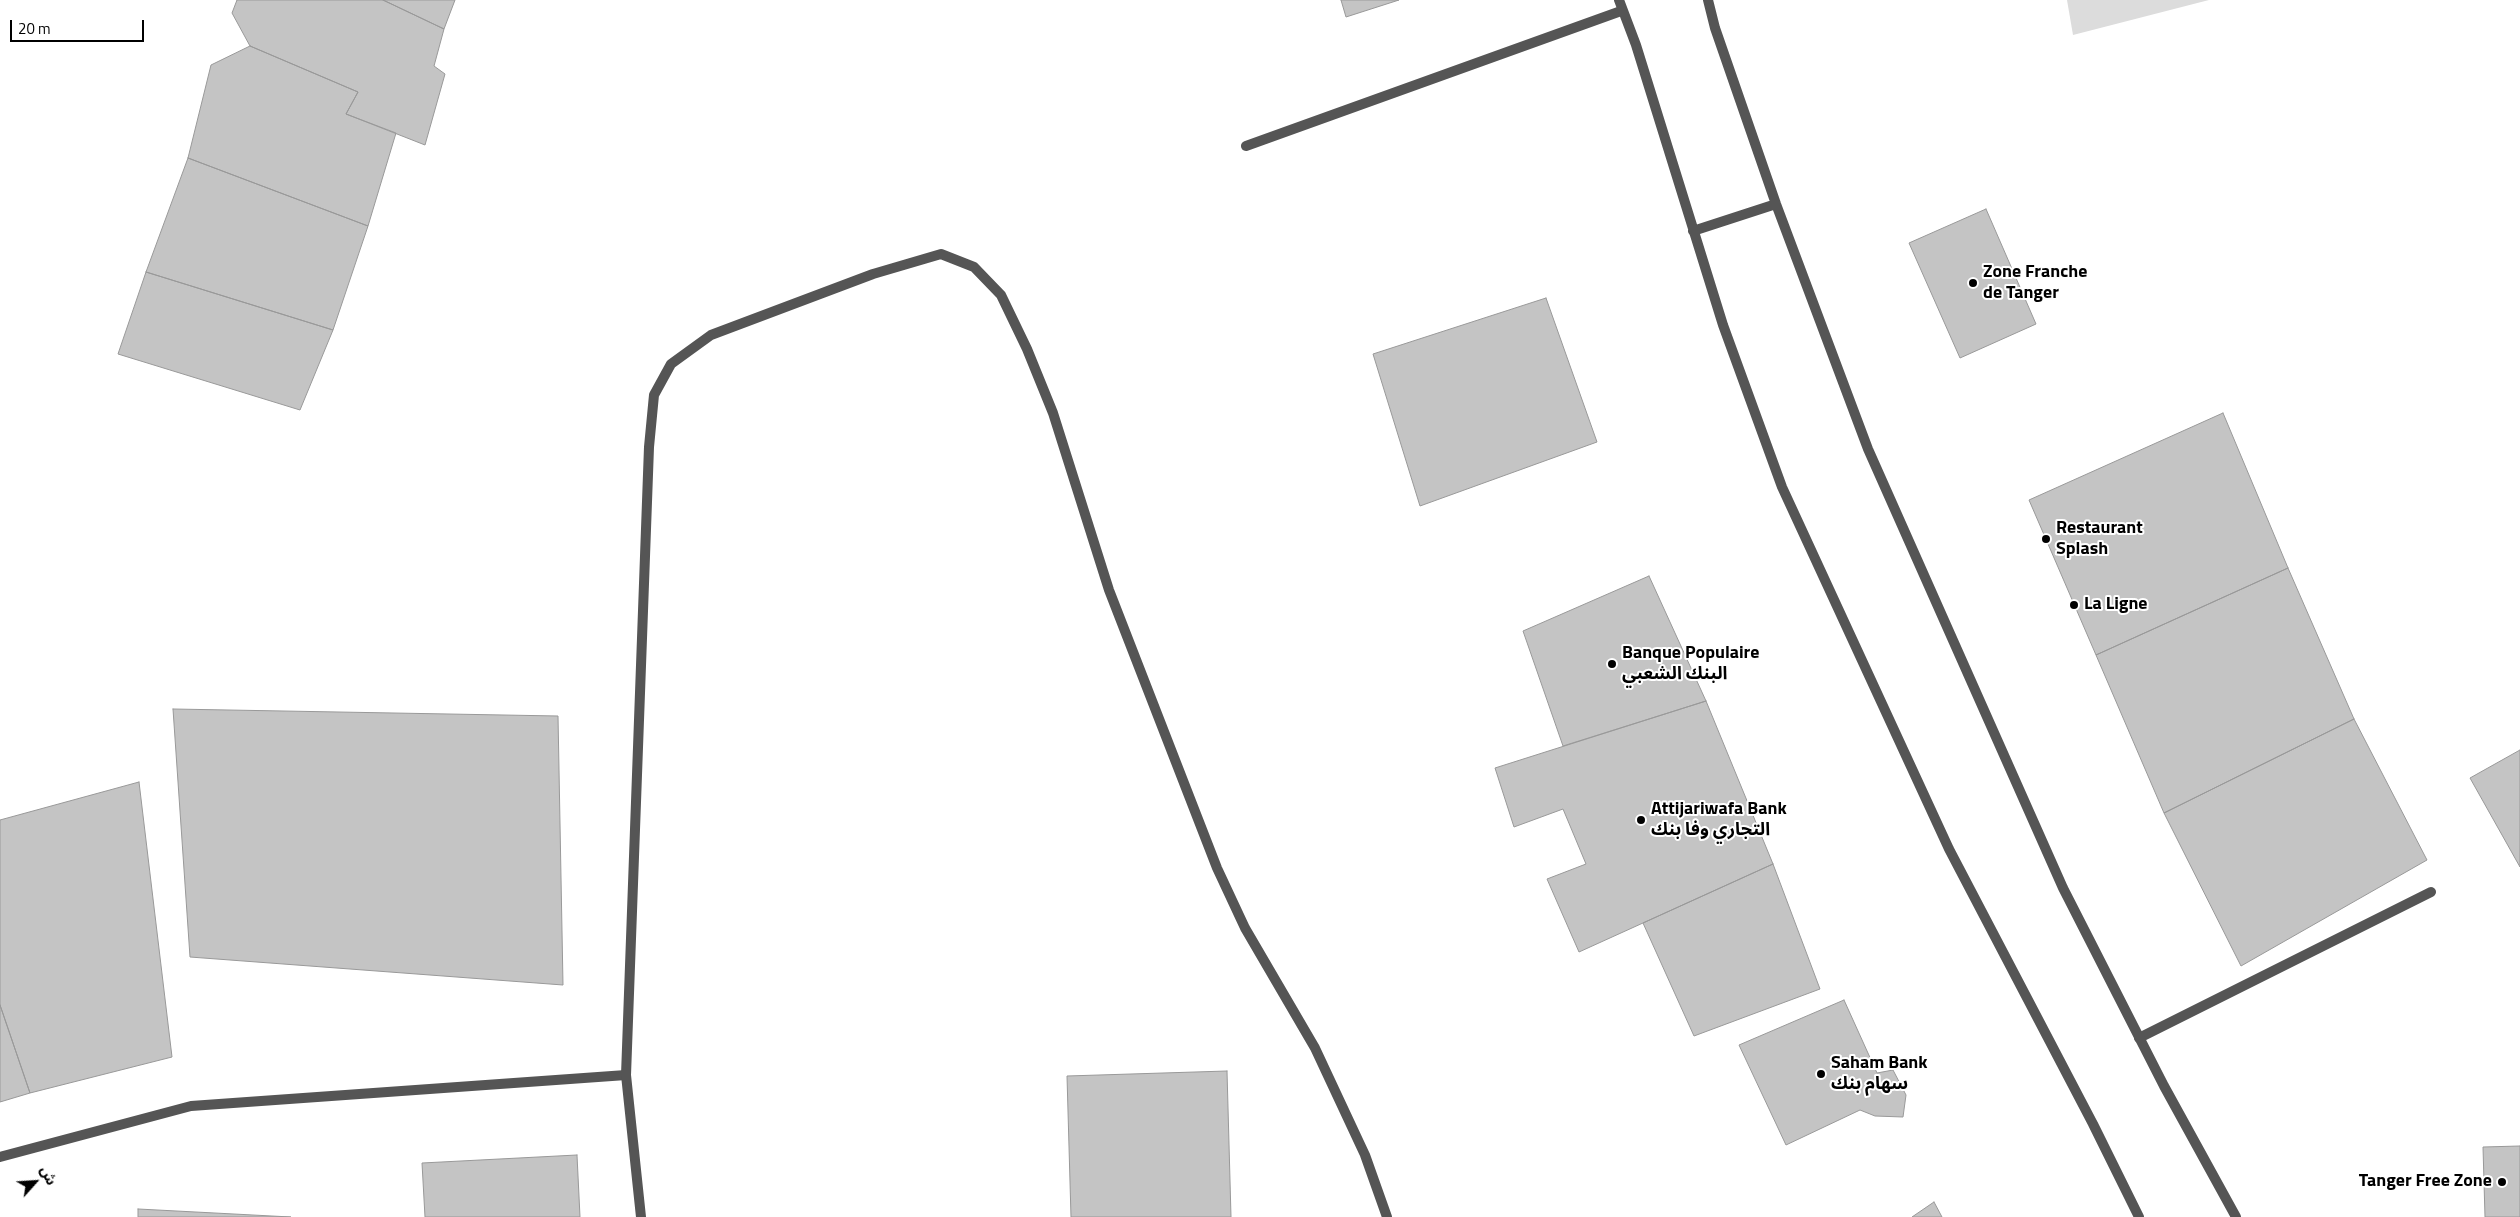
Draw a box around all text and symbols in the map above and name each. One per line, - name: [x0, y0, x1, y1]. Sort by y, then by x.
- scale bar: [12, 10, 146, 42]
- text: 20 m: [18, 17, 51, 40]
- place label: Zone Franche de Tanger: [1983, 262, 2087, 304]
- marker: Zone Franche de Tanger: [1967, 277, 1979, 289]
- place label: Restaurant Splash: [2056, 518, 2143, 560]
- marker: Restaurant Splash: [2040, 533, 2052, 545]
- place label: La Ligne: [2084, 594, 2148, 616]
- marker: La Ligne: [2068, 599, 2080, 611]
- place label: Banque Populaire البنك الشعبي: [1622, 643, 1759, 686]
- marker: Banque Populaire البنك الشعبي: [1606, 658, 1618, 670]
- place label: Attijariwafa Bank التجاري وفا بنك: [1651, 799, 1787, 842]
- marker: Attijariwafa Bank التجاري وفا بنك: [1635, 814, 1647, 826]
- place label: Saham Bank سهام بنك: [1831, 1053, 1928, 1096]
- marker: Saham Bank سهام بنك: [1815, 1068, 1827, 1080]
- north arrow: [10, 1157, 60, 1207]
- text: ش: [35, 1162, 63, 1188]
- place label: Tanger Free Zone: [2359, 1171, 2492, 1193]
- marker: Tanger Free Zone: [2496, 1176, 2508, 1188]

